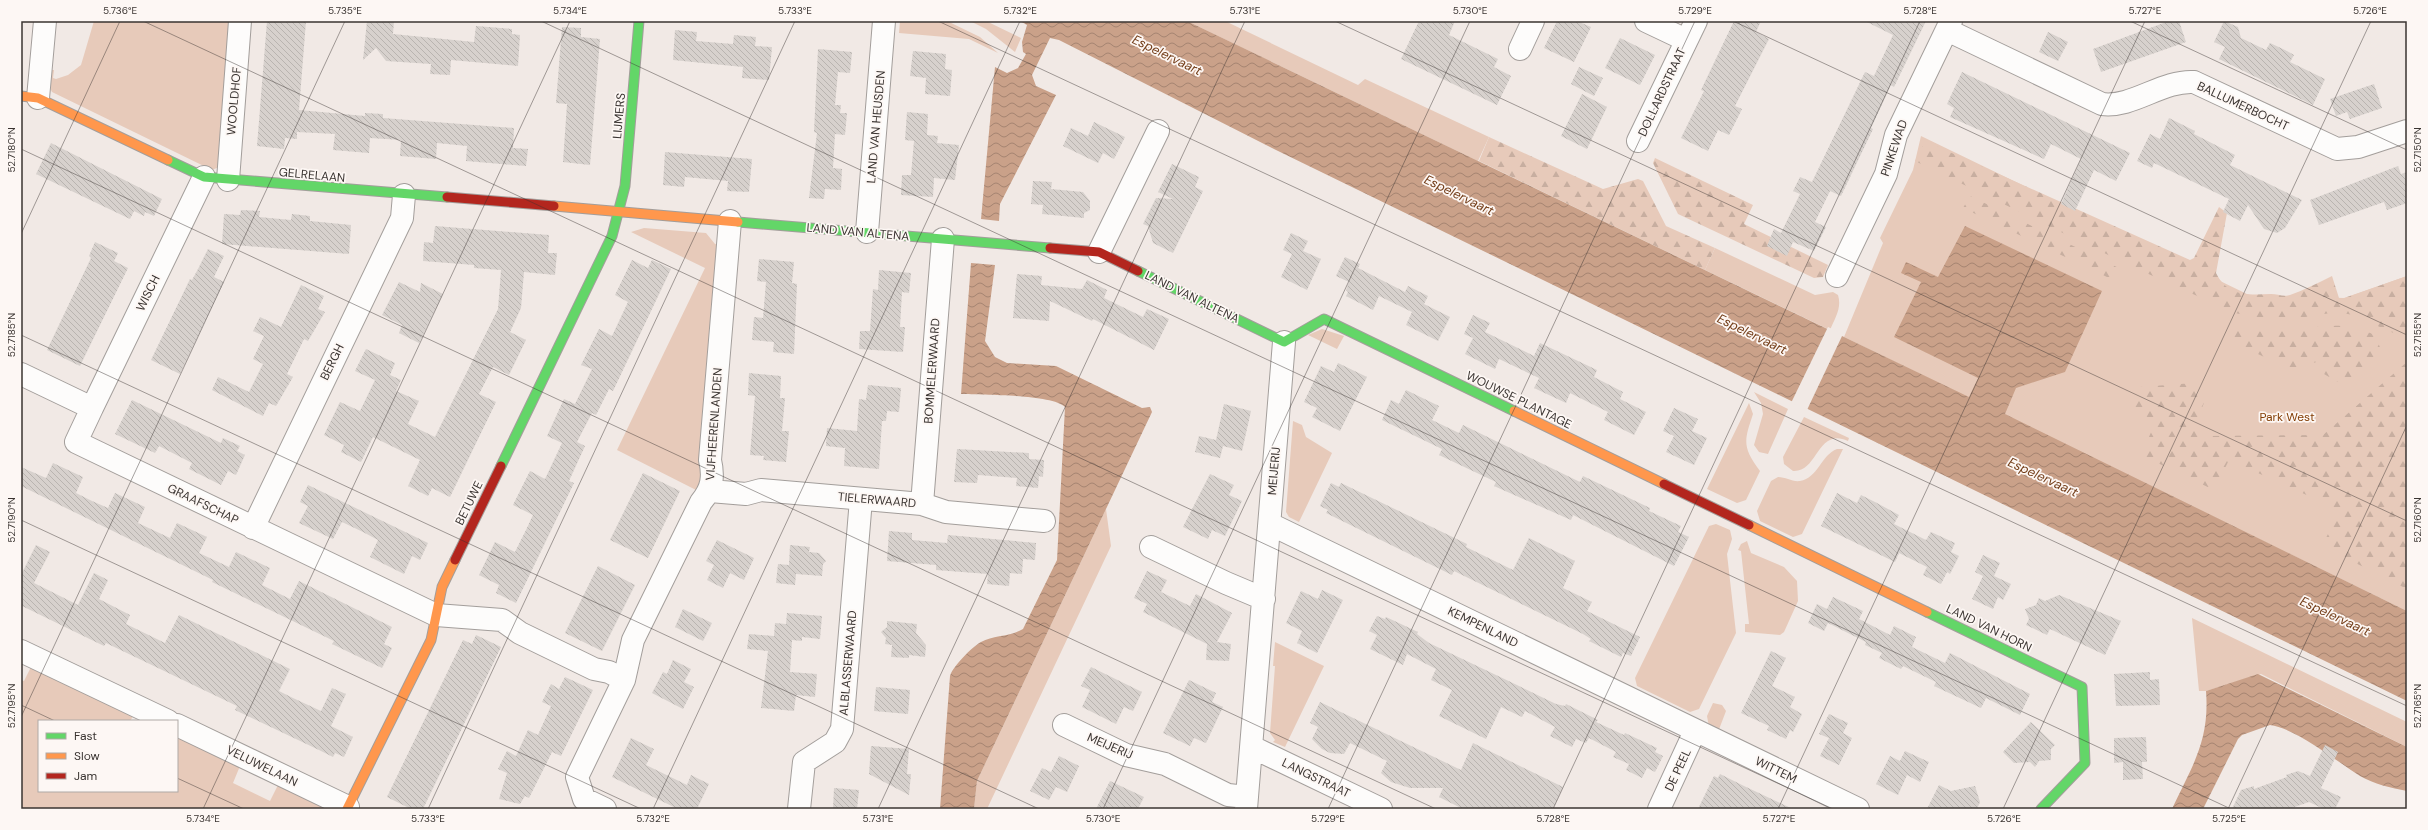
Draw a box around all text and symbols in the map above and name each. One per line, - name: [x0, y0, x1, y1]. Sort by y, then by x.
- text: 5.736°E: [103, 4, 137, 17]
- text: 5.735°E: [328, 4, 362, 17]
- text: 5.734°E: [553, 4, 587, 17]
- text: 5.733°E: [778, 4, 812, 17]
- text: 5.732°E: [1003, 4, 1037, 17]
- text: 5.731°E: [1230, 4, 1261, 17]
- text: 5.730°E: [1453, 4, 1488, 17]
- text: 5.729°E: [1678, 4, 1712, 17]
- text: 5.728°E: [1903, 4, 1937, 17]
- text: 5.727°E: [2129, 4, 2162, 17]
- text: 5.726°E: [2353, 4, 2387, 17]
- water label: Espelervaart: [1129, 31, 1206, 80]
- street label: DOLLARDSTRAAT: [1634, 45, 1690, 139]
- street label: WOOLDHOF: [223, 66, 245, 136]
- street label: LAND VAN HEUSDEN: [863, 70, 889, 184]
- street label: BALLUMERBOCHT: [2195, 78, 2292, 134]
- street label: LIJMERS: [609, 92, 629, 140]
- street label: PINKEWAD: [1877, 118, 1911, 178]
- text: 52.7180°N: [5, 127, 18, 173]
- text: 52.7150°N: [2411, 127, 2424, 173]
- street label: GELRELAAN: [278, 164, 346, 186]
- water label: Espelervaart: [1421, 171, 1498, 220]
- street label: LAND VAN ALTENA: [806, 220, 910, 244]
- street label: LAND VAN ALTENA: [1142, 267, 1242, 327]
- street label: WISCH: [132, 272, 164, 314]
- water label: Espelervaart: [1714, 310, 1791, 359]
- text: 52.7185°N: [5, 313, 18, 357]
- text: 52.7155°N: [2411, 313, 2424, 357]
- street label: BOMMELERWAARD: [920, 318, 944, 424]
- street label: BERGH: [316, 341, 348, 383]
- street label: VIJFHEERENLANDEN: [702, 367, 726, 481]
- street label: WOUWSE PLANTAGE: [1464, 367, 1575, 433]
- park label: Park West: [2259, 409, 2315, 425]
- street label: MEIJERIJ: [1264, 446, 1284, 496]
- water label: Espelervaart: [2005, 453, 2082, 501]
- street label: BETUWE: [452, 478, 487, 528]
- street label: GRAAFSCHAP: [165, 480, 241, 528]
- street label: TIELERWAARD: [837, 489, 917, 511]
- text: 52.7190°N: [5, 497, 18, 543]
- text: 52.7160°N: [2411, 497, 2424, 543]
- water label: Espelervaart: [2297, 592, 2374, 640]
- street label: LAND VAN HORN: [1944, 600, 2034, 656]
- street label: KEMPENLAND: [1445, 603, 1521, 651]
- street label: ALBLASSERWAARD: [835, 610, 861, 716]
- text: 52.7195°N: [5, 684, 18, 728]
- text: 52.7165°N: [2411, 684, 2424, 728]
- legend: [38, 720, 178, 792]
- text: Fast: [74, 728, 97, 744]
- street label: MEIJERIJ: [1085, 729, 1135, 763]
- street label: VELUWELAAN: [224, 742, 300, 790]
- street label: DE PEEL: [1661, 746, 1695, 794]
- text: Slow: [74, 748, 100, 764]
- street label: WITTEM: [1752, 753, 1800, 787]
- street label: LANGSTRAAT: [1279, 755, 1353, 802]
- text: Jam: [74, 768, 97, 784]
- text: 5.734°E: [186, 812, 220, 825]
- text: 5.733°E: [411, 812, 445, 825]
- text: 5.732°E: [636, 812, 670, 825]
- text: 5.731°E: [863, 812, 894, 825]
- text: 5.730°E: [1086, 812, 1121, 825]
- text: 5.729°E: [1311, 812, 1345, 825]
- text: 5.728°E: [1536, 812, 1570, 825]
- text: 5.727°E: [1763, 812, 1796, 825]
- text: 5.726°E: [1987, 812, 2021, 825]
- text: 5.725°E: [2212, 812, 2246, 825]

